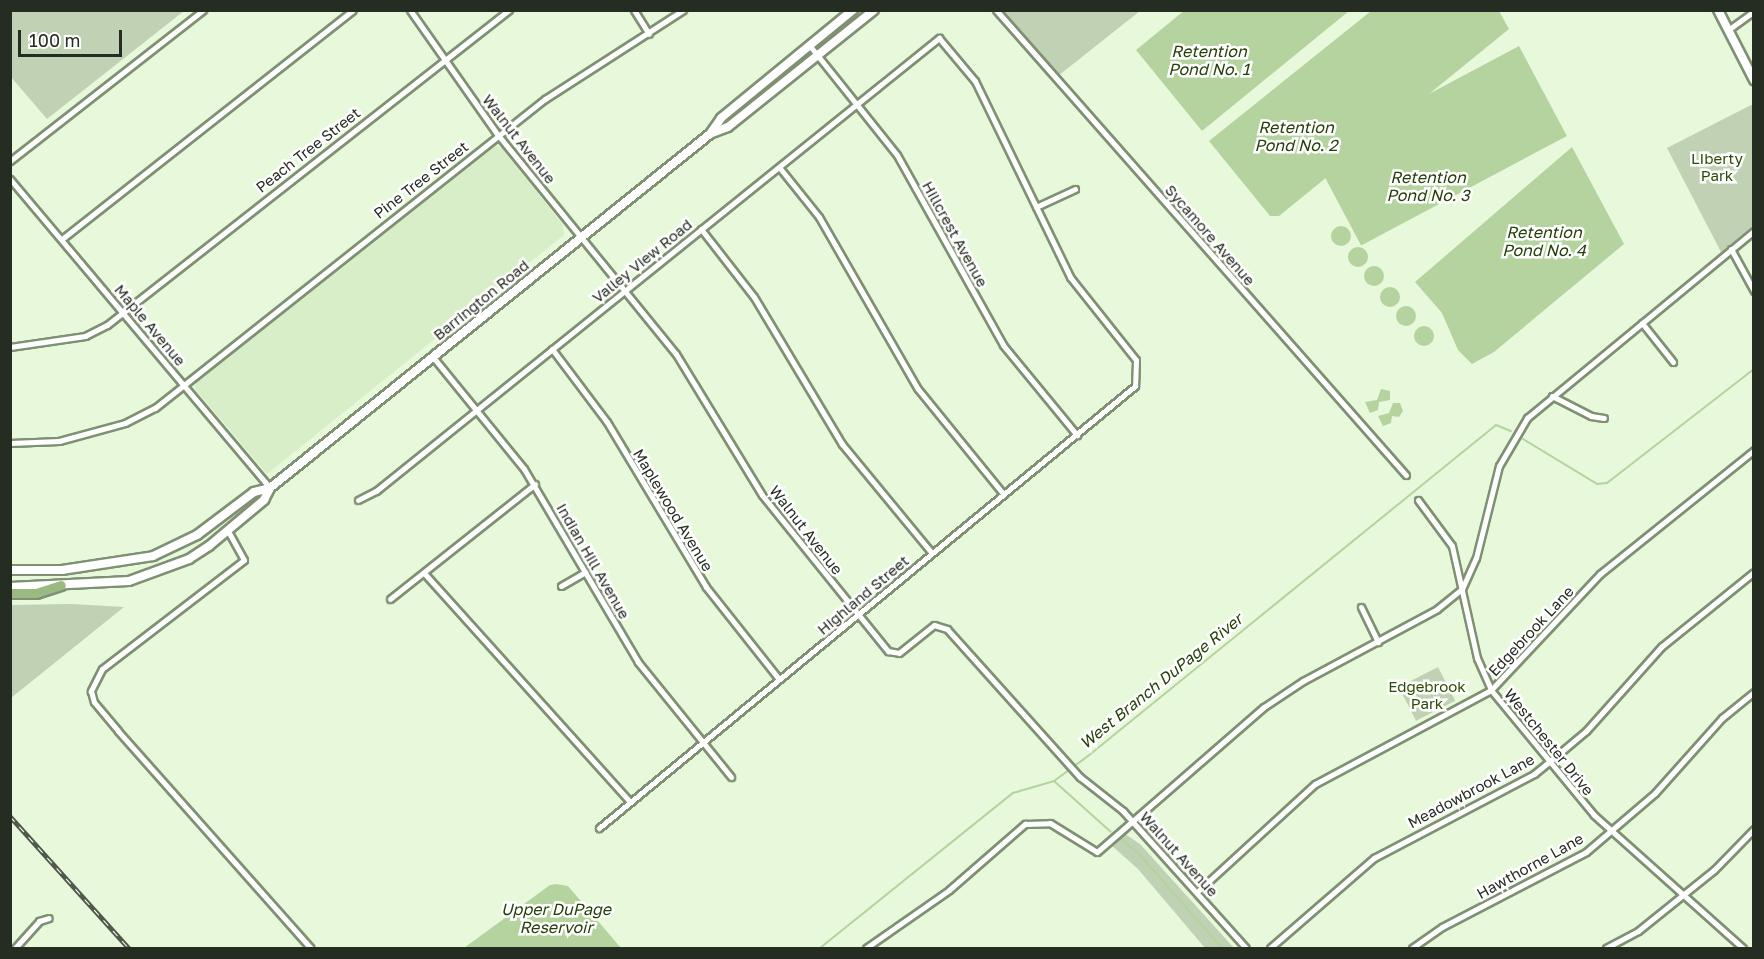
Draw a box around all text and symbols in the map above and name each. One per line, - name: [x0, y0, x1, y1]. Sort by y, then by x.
- scale bar: [21, 18, 124, 56]
- text: 100 m: [29, 29, 80, 51]
- water label: Retention Pond No. 1: [1168, 41, 1250, 79]
- street label: Walnut Avenue: [479, 91, 559, 187]
- street label: Peach Tree Street: [252, 104, 364, 196]
- water label: Retention Pond No. 2: [1254, 117, 1338, 155]
- street label: Pine Tree Street: [370, 138, 472, 222]
- park label: LIberty Park: [1691, 149, 1743, 184]
- water label: Retention Pond No. 3: [1386, 167, 1470, 205]
- street label: Hillcrest Avenue: [919, 178, 991, 290]
- street label: Sycamore Avenue: [1161, 181, 1259, 289]
- street label: Valley View Road: [589, 215, 695, 307]
- water label: Retention Pond No. 4: [1502, 222, 1586, 260]
- street label: Barrington Road: [430, 256, 532, 344]
- street label: Maple Avenue: [111, 281, 189, 369]
- street label: Maplewood Avenue: [629, 445, 717, 575]
- street label: Walnut Avenue: [766, 482, 846, 578]
- street label: Indian Hill Avenue: [553, 500, 633, 622]
- street label: Highland Street: [814, 552, 912, 638]
- street label: Edgebrook Lane: [1485, 582, 1577, 680]
- water label: West Branch DuPage River: [1076, 609, 1246, 753]
- park label: Edgebrook Park: [1388, 677, 1466, 712]
- street label: Westchester Drive: [1500, 685, 1598, 799]
- street label: Meadowbrook Lane: [1405, 750, 1537, 832]
- street label: Walnut Avenue: [1136, 808, 1222, 900]
- street label: Hawthorne Lane: [1474, 829, 1586, 903]
- water label: Upper DuPage Reservoir: [501, 899, 611, 937]

